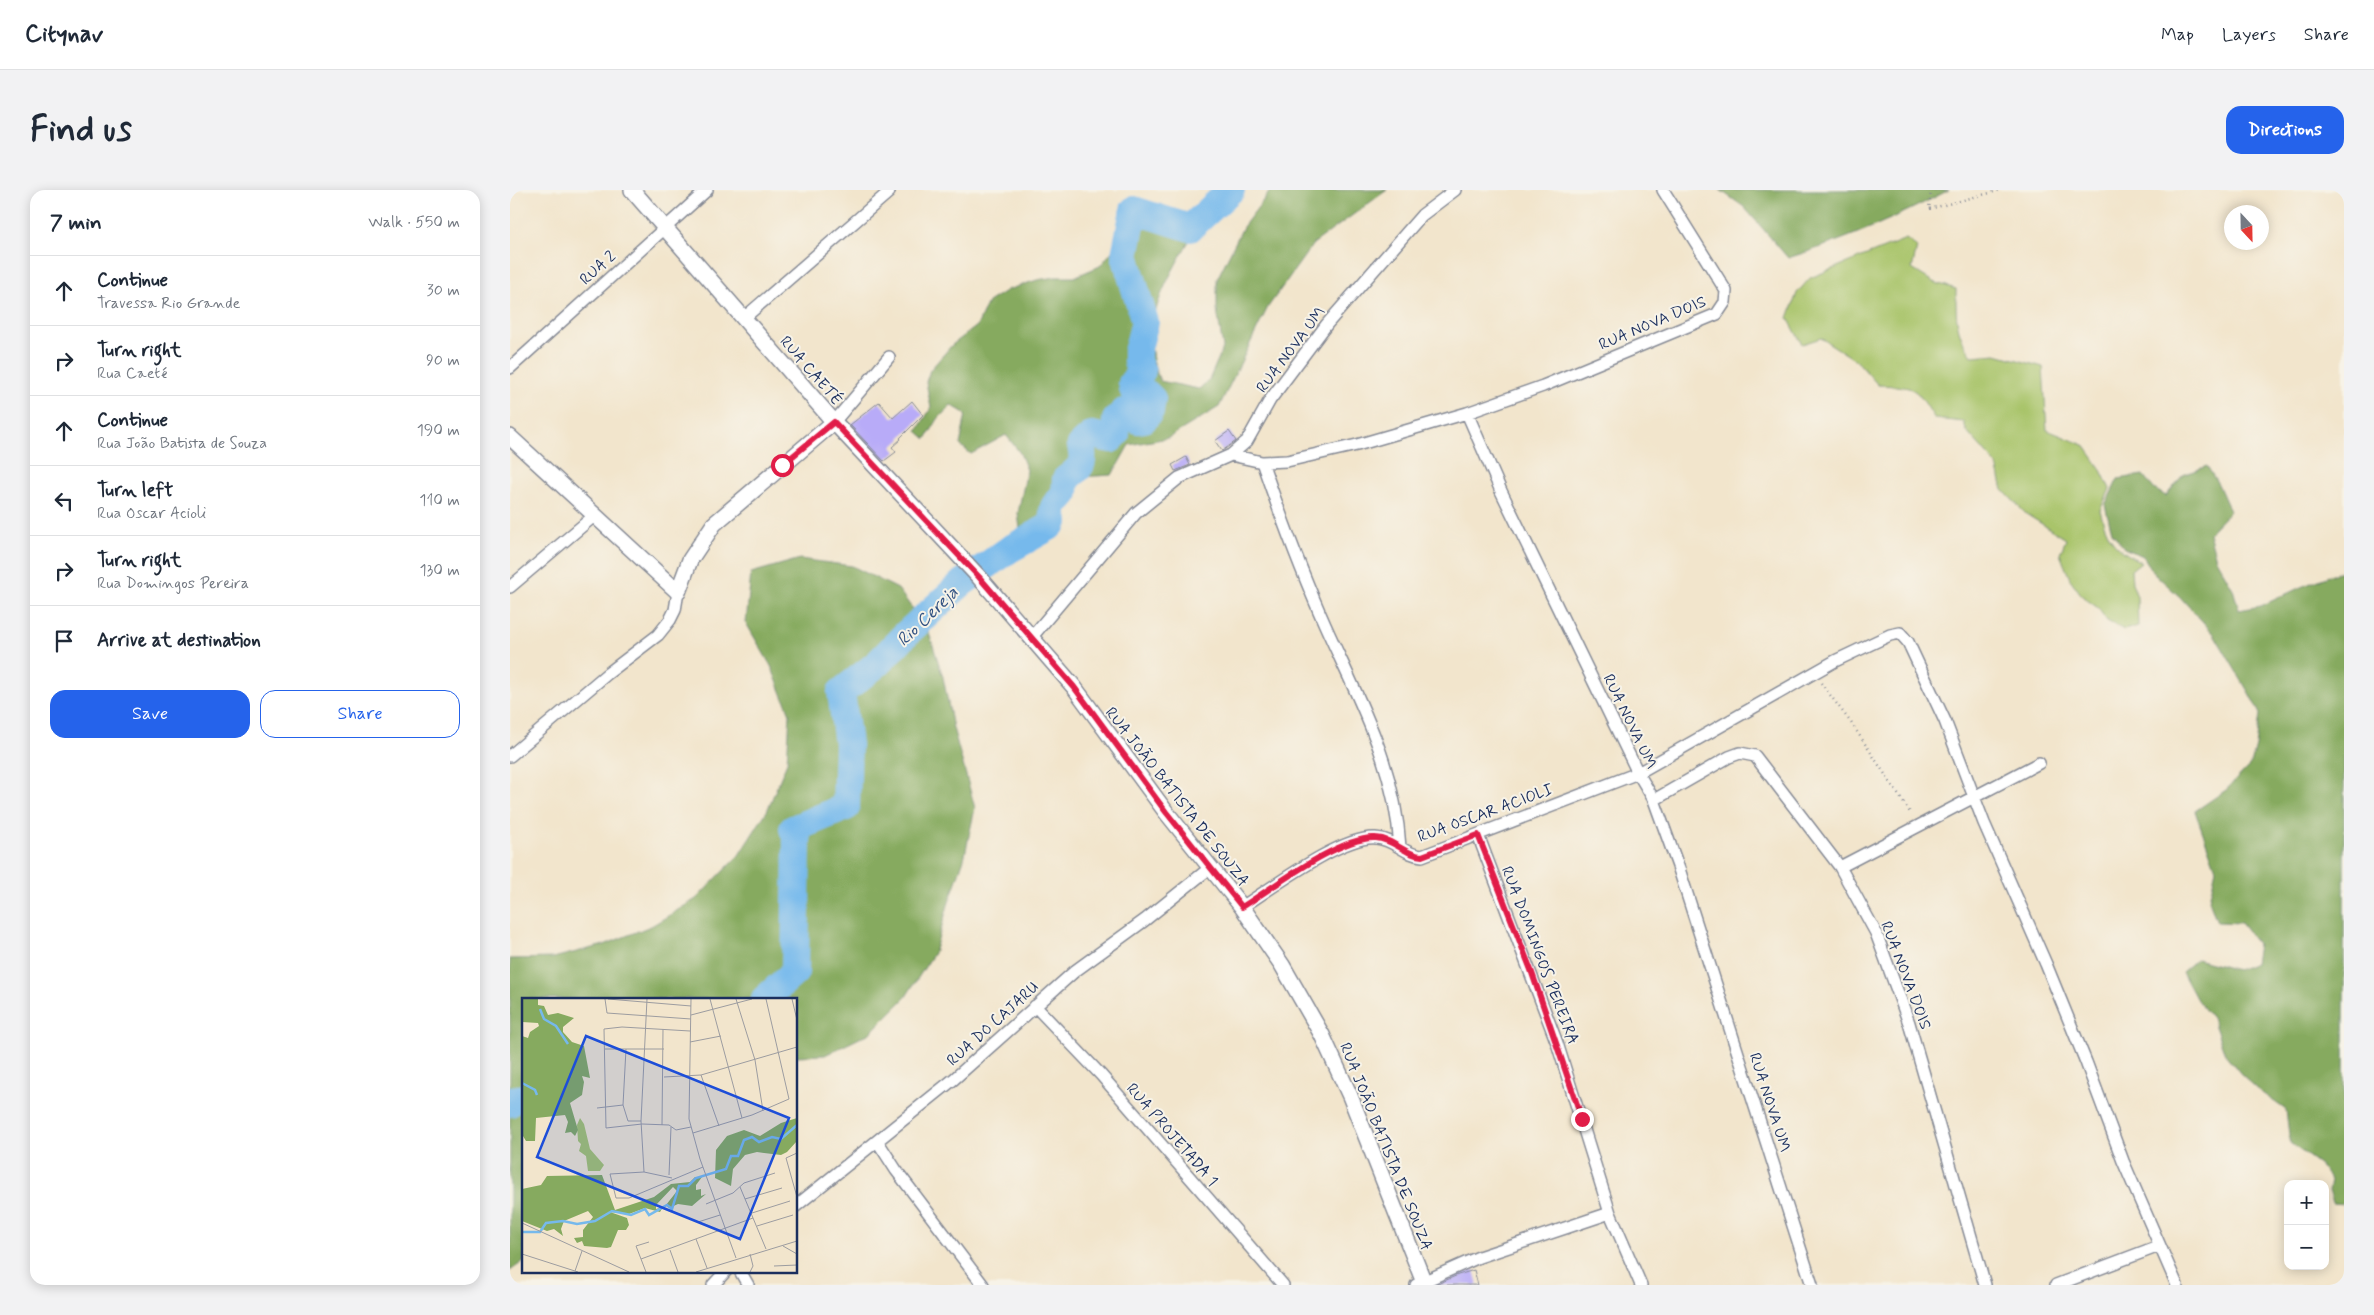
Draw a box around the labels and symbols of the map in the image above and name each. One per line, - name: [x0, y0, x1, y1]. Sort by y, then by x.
- north arrow: [2224, 205, 2269, 250]
- street label: RUA 2: [575, 246, 621, 290]
- street label: RUA NOVA DOIS: [1596, 291, 1710, 355]
- street label: RUA NOVA UM: [1252, 302, 1331, 397]
- street label: RUA CAETÉ: [775, 332, 847, 410]
- route start: [771, 454, 794, 477]
- water label: Rio Cereja: [892, 581, 964, 652]
- street label: RUA NOVA UM: [1598, 671, 1662, 773]
- street label: RUA JOÃO BATISTA DE SOUZA: [1100, 703, 1254, 891]
- street label: RUA OSCAR ACIOLI: [1415, 779, 1556, 848]
- street label: RUA DOMINGOS PEREIRA: [1496, 863, 1583, 1048]
- street label: RUA NOVA DOIS: [1875, 918, 1936, 1033]
- street label: RUA DO CAJARU: [942, 977, 1044, 1071]
- inset map: [522, 998, 798, 1272]
- street label: RUA JOÃO BATISTA DE SOUZA: [1334, 1040, 1437, 1254]
- street label: RUA NOVA UM: [1744, 1050, 1795, 1155]
- street label: RUA PROJETADA 1: [1121, 1079, 1223, 1191]
- route end: [1571, 1108, 1594, 1131]

